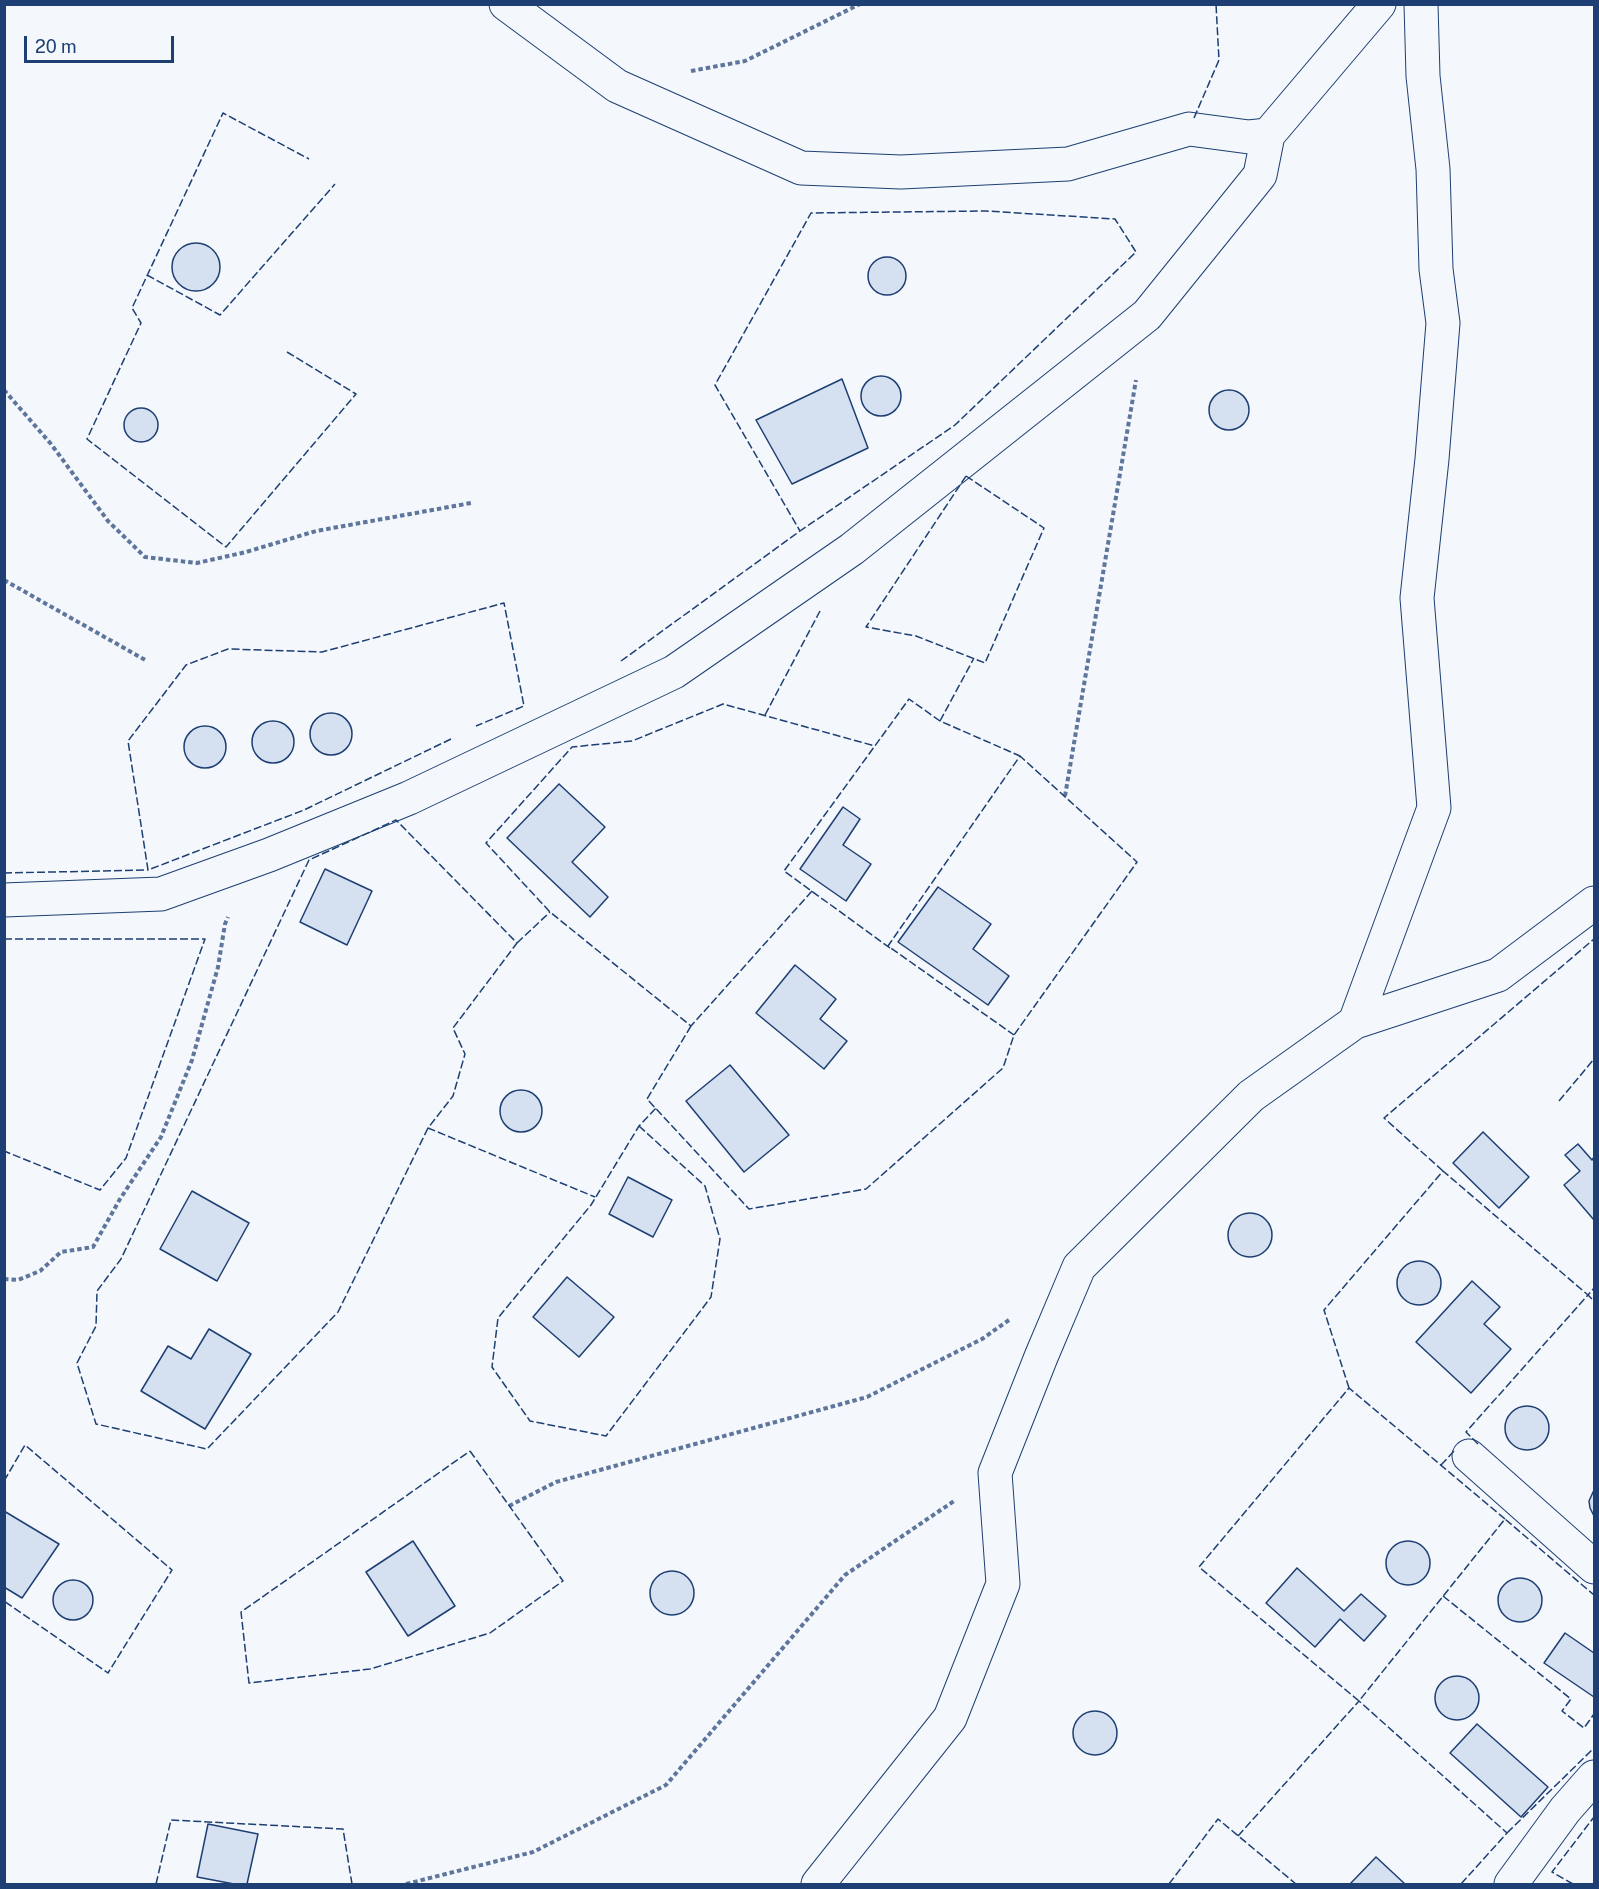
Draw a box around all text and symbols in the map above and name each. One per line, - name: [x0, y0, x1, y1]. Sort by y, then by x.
- scale bar: [27, 24, 177, 62]
- text: 20 m: [35, 36, 77, 57]

